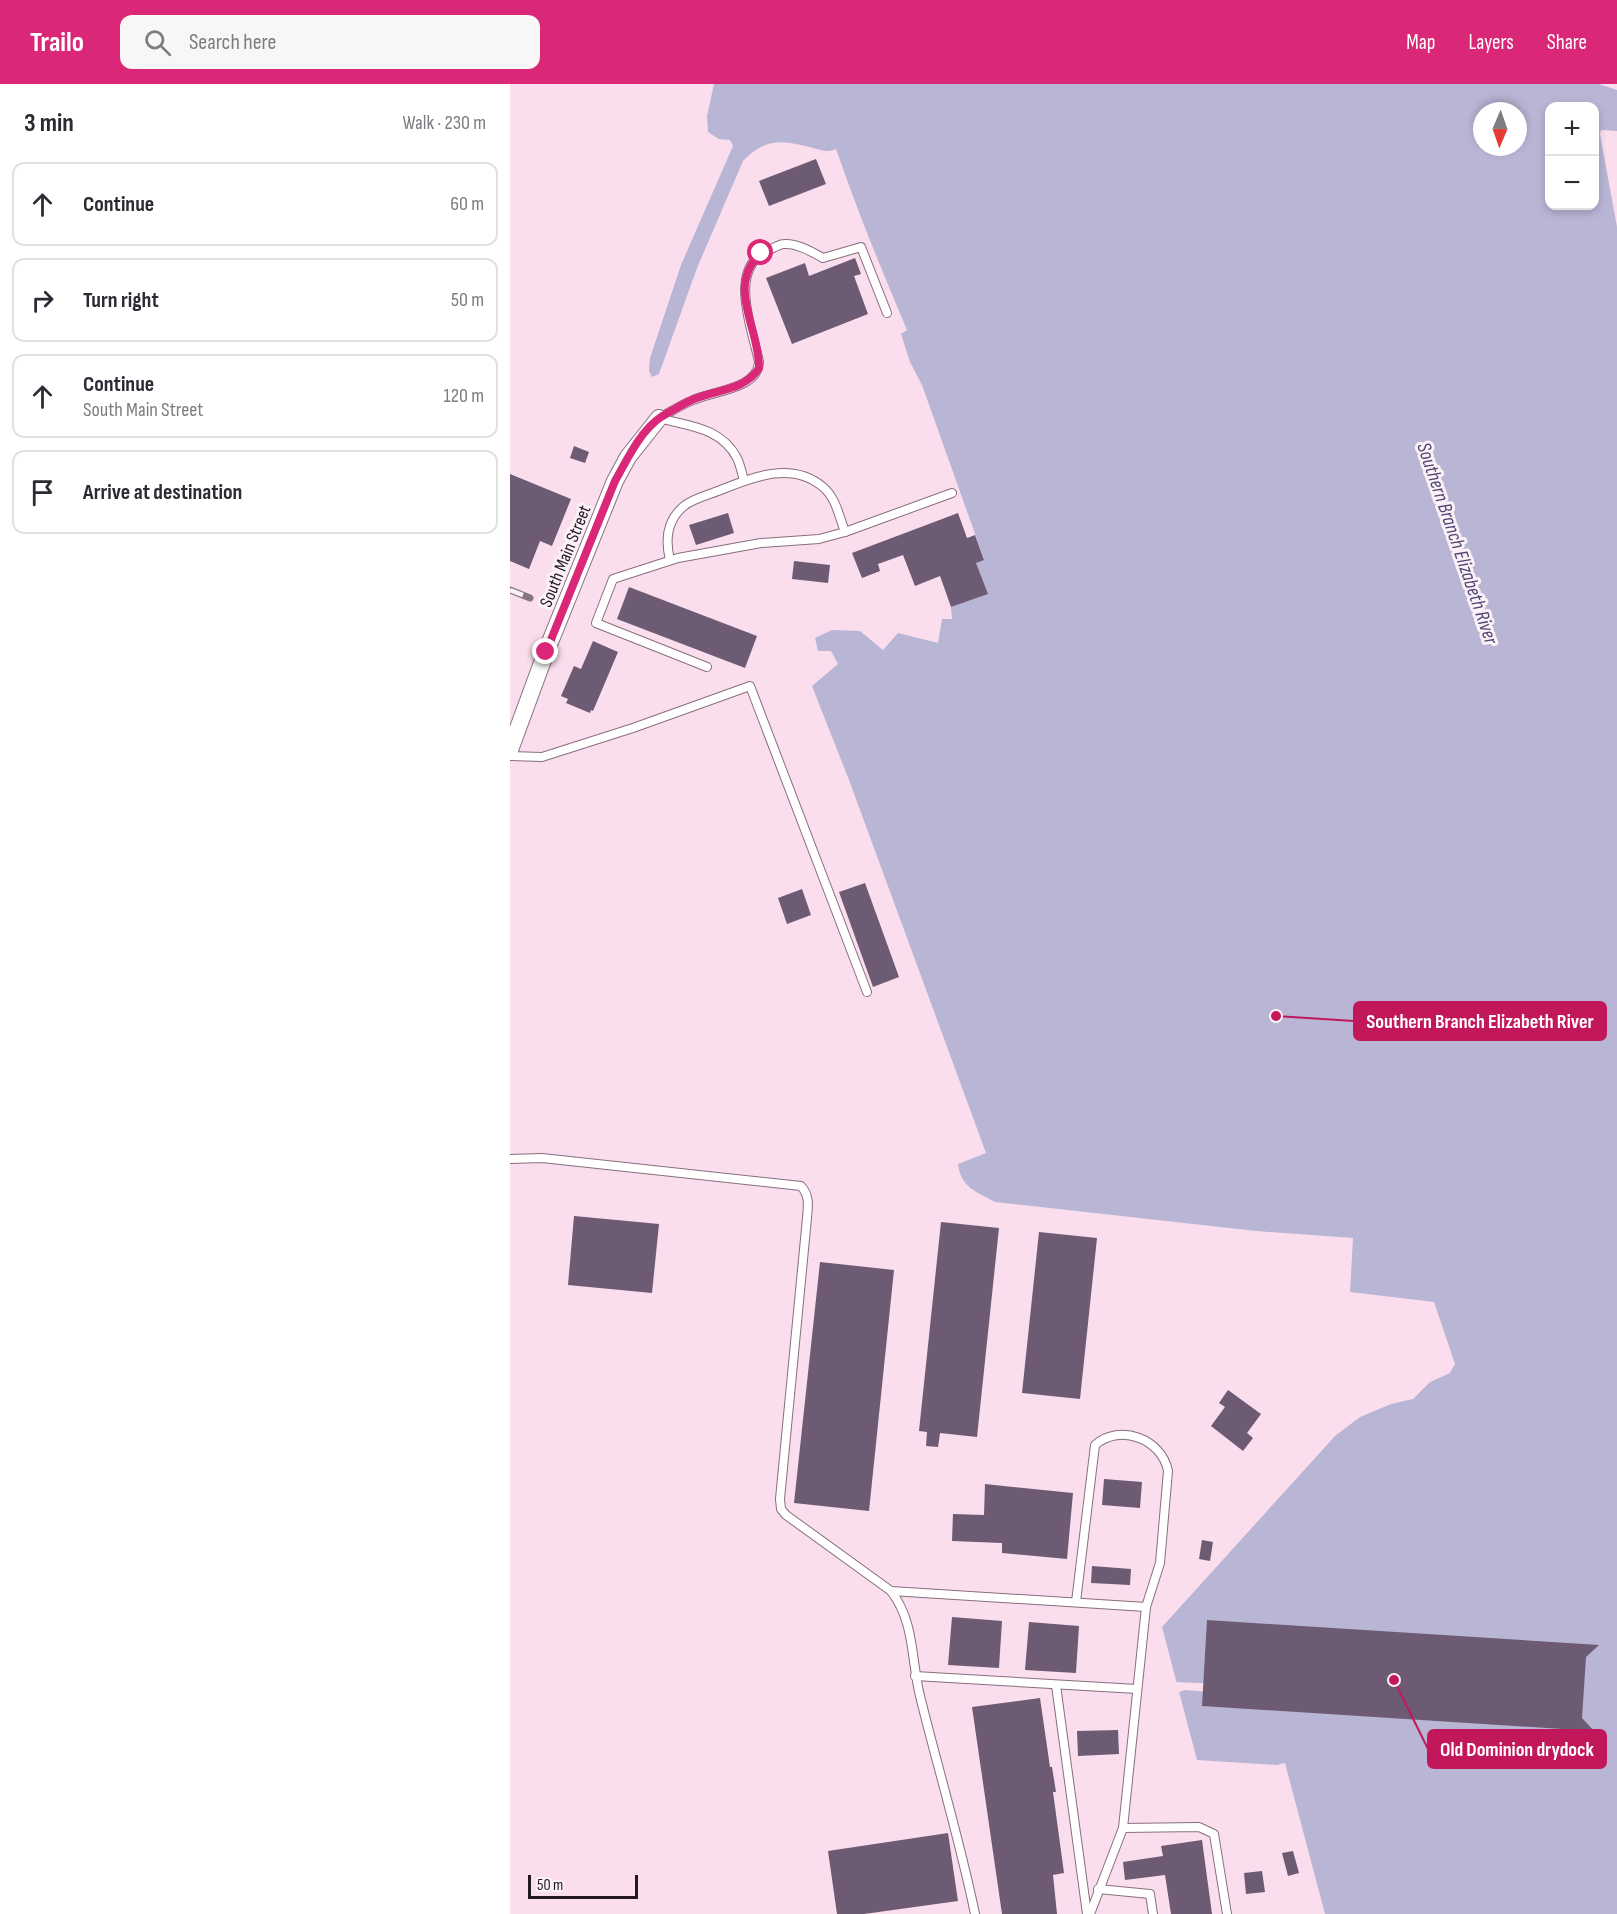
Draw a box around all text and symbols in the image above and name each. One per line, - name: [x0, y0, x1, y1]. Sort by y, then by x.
- search box: [120, 15, 540, 69]
- text: Trailo: [30, 26, 84, 59]
- icon: search: [141, 26, 174, 59]
- text: Search here: [189, 29, 276, 56]
- text: Map: [1406, 30, 1435, 55]
- text: Layers: [1468, 30, 1514, 55]
- text: Share: [1547, 30, 1587, 55]
- north arrow: [1473, 102, 1527, 156]
- map controls: [1545, 102, 1599, 210]
- button: +: [1545, 102, 1599, 156]
- text: 3 min: [24, 108, 74, 139]
- text: Walk · 230 m: [403, 111, 486, 135]
- button: −: [1545, 156, 1599, 210]
- icon: ahead: [26, 188, 59, 221]
- text: Continue: [83, 191, 154, 218]
- text: 60 m: [450, 192, 484, 216]
- route start: [747, 239, 773, 265]
- icon: right: [26, 284, 59, 317]
- text: Turn right: [83, 287, 159, 314]
- text: 50 m: [451, 288, 484, 312]
- text: Continue: [83, 371, 154, 398]
- icon: ahead: [26, 380, 59, 413]
- text: 120 m: [444, 384, 484, 408]
- text: South Main Street: [83, 398, 203, 422]
- water label: Southern Branch Elizabeth River: [1411, 439, 1503, 648]
- icon: arrive: [26, 476, 59, 509]
- text: Arrive at destination: [83, 479, 242, 506]
- street label: South Main Street: [535, 502, 596, 610]
- route end: [532, 638, 558, 664]
- callout: Southern Branch Elizabeth River: [1354, 1002, 1606, 1040]
- text: Southern Branch Elizabeth River: [1366, 1010, 1594, 1034]
- callout: Old Dominion drydock: [1428, 1730, 1606, 1768]
- text: Old Dominion drydock: [1440, 1738, 1595, 1762]
- scale bar: [528, 1872, 638, 1900]
- text: 50 m: [537, 1876, 563, 1895]

